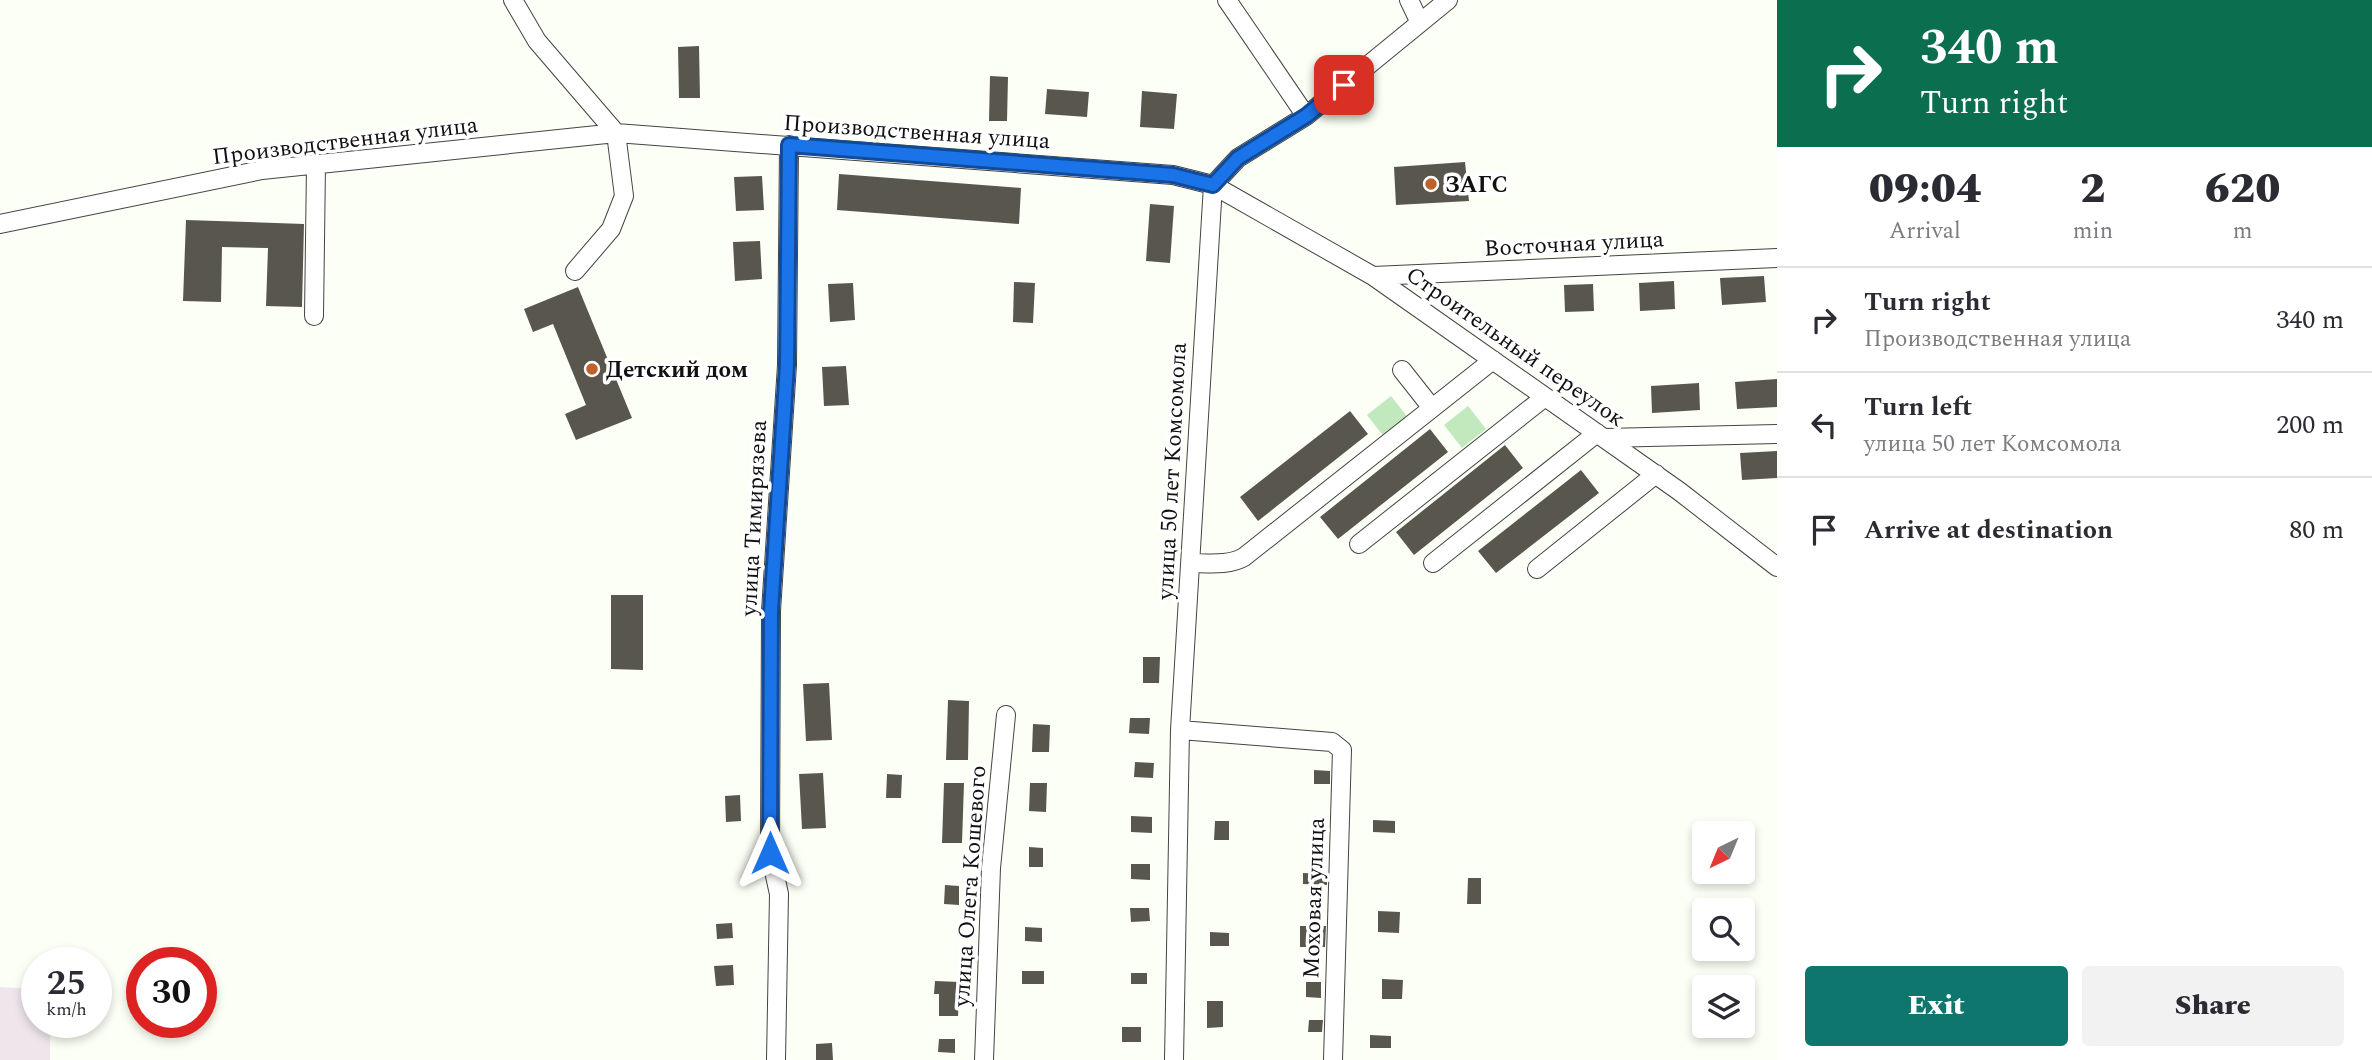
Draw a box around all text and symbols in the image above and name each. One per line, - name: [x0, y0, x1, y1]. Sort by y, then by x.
- text: 340 m: [1920, 11, 2059, 86]
- icon: right: [1805, 28, 1896, 119]
- pin: [1314, 55, 1374, 115]
- icon: arrive: [1325, 66, 1363, 104]
- text: Turn right: [1920, 79, 2068, 128]
- street label: Производственная улица: [782, 106, 1051, 159]
- street label: Производственная улица: [210, 108, 480, 175]
- text: 09:04: [1869, 158, 1981, 221]
- text: 2: [2080, 158, 2106, 221]
- text: 620: [2205, 158, 2280, 221]
- place label: ЗАГС: [1445, 168, 1508, 203]
- marker: ЗАГС: [1423, 176, 1439, 192]
- text: Arrival: [1889, 214, 1961, 249]
- text: min: [2073, 214, 2113, 249]
- text: m: [2233, 214, 2252, 249]
- street label: Восточная улица: [1483, 222, 1665, 267]
- street label: Строительный переулок: [1398, 258, 1632, 437]
- text: Turn right: [1864, 282, 1991, 322]
- text: 340 m: [2276, 300, 2344, 340]
- icon: right: [1805, 301, 1843, 339]
- text: Производственная улица: [1864, 322, 2131, 357]
- street label: улица 50 лет Комсомола: [1148, 342, 1197, 602]
- place label: Детский дом: [606, 353, 748, 388]
- marker: Детский дом: [584, 361, 600, 377]
- text: Turn left: [1864, 387, 1972, 427]
- text: 200 m: [2276, 405, 2344, 445]
- icon: left: [1805, 406, 1843, 444]
- street label: улица Тимирязева: [732, 419, 777, 618]
- text: улица 50 лет Комсомола: [1864, 427, 2121, 462]
- text: Arrive at destination: [1864, 510, 2113, 550]
- text: 80 m: [2289, 510, 2344, 550]
- icon: arrive: [1805, 511, 1843, 549]
- street label: улица Олега Кошевого: [945, 764, 996, 1009]
- position arrow: [733, 816, 807, 890]
- street label: Моховая улица: [1294, 817, 1335, 979]
- north arrow: [1692, 821, 1755, 884]
- map controls: [1692, 821, 1755, 1038]
- button: search: [1692, 898, 1755, 961]
- speed limit sign: 30: [126, 947, 217, 1038]
- text: 25: [47, 957, 86, 1010]
- button: Exit: [1805, 966, 2068, 1046]
- button: Share: [2082, 966, 2344, 1046]
- button: layers: [1692, 975, 1755, 1038]
- text: km/h: [46, 996, 87, 1023]

